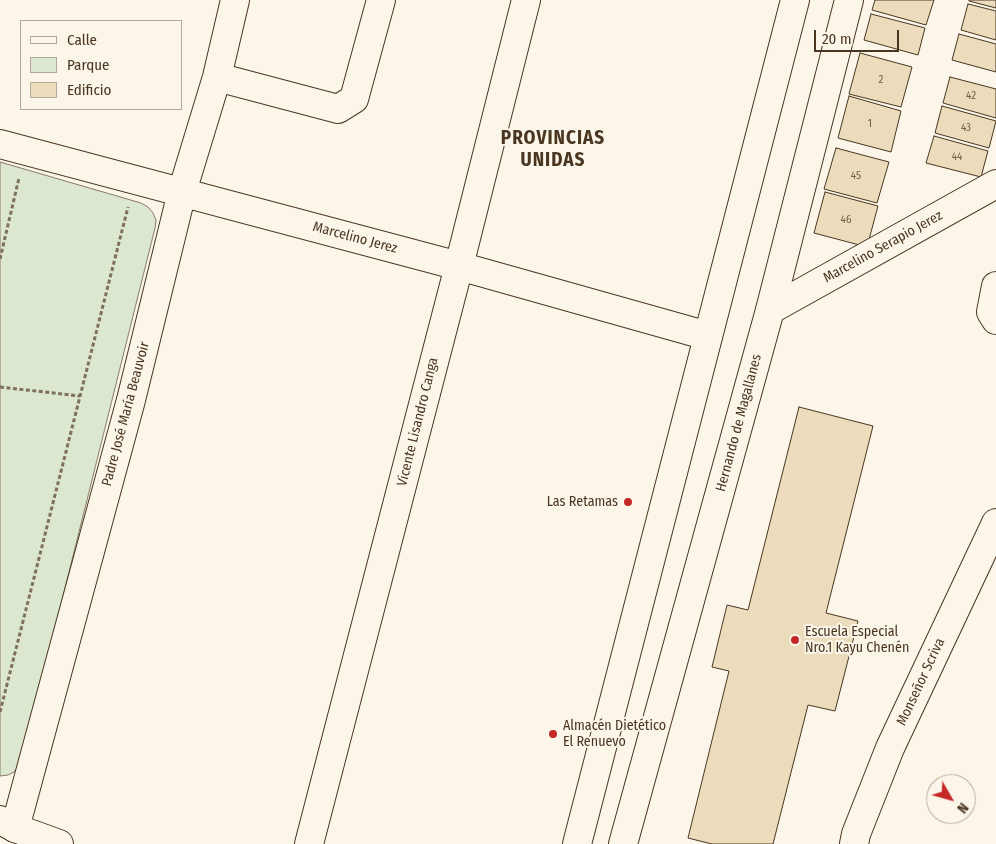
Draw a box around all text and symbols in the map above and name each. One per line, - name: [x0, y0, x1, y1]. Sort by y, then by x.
- legend: [20, 20, 182, 110]
- scale bar: [816, 20, 901, 52]
- text: 20 m: [822, 30, 852, 48]
- text: Calle: [67, 31, 97, 49]
- text: Parque: [67, 56, 110, 74]
- house number: 2: [879, 73, 883, 87]
- text: Edificio: [67, 81, 112, 99]
- house number: 42: [966, 89, 976, 103]
- house number: 1: [868, 117, 872, 131]
- house number: 43: [961, 121, 971, 135]
- district label: PROVINCIAS UNIDAS: [500, 128, 606, 172]
- house number: 44: [952, 150, 962, 164]
- house number: 45: [851, 169, 861, 183]
- street label: Marcelino Serapio Jerez: [821, 207, 945, 287]
- house number: 46: [841, 213, 851, 227]
- street label: Marcelino Jerez: [311, 219, 399, 257]
- street label: Padre José María Beauvoir: [99, 340, 153, 488]
- street label: Hernando de Magallanes: [713, 352, 765, 494]
- street label: Vicente Lisandro Canga: [394, 356, 442, 488]
- place label: Las Retamas: [547, 494, 618, 510]
- marker: Las Retamas: [622, 496, 634, 508]
- place label: Escuela Especial Nro.1 Kayu Chenén: [805, 624, 909, 656]
- marker: Escuela Especial Nro.1 Kayu Chenén: [789, 634, 801, 646]
- street label: Monseñor Scriva: [893, 636, 949, 728]
- place label: Almacén Dietético El Renuevo: [563, 718, 666, 750]
- marker: Almacén Dietético El Renuevo: [547, 728, 559, 740]
- north arrow: [926, 774, 976, 824]
- text: N: [953, 799, 972, 816]

